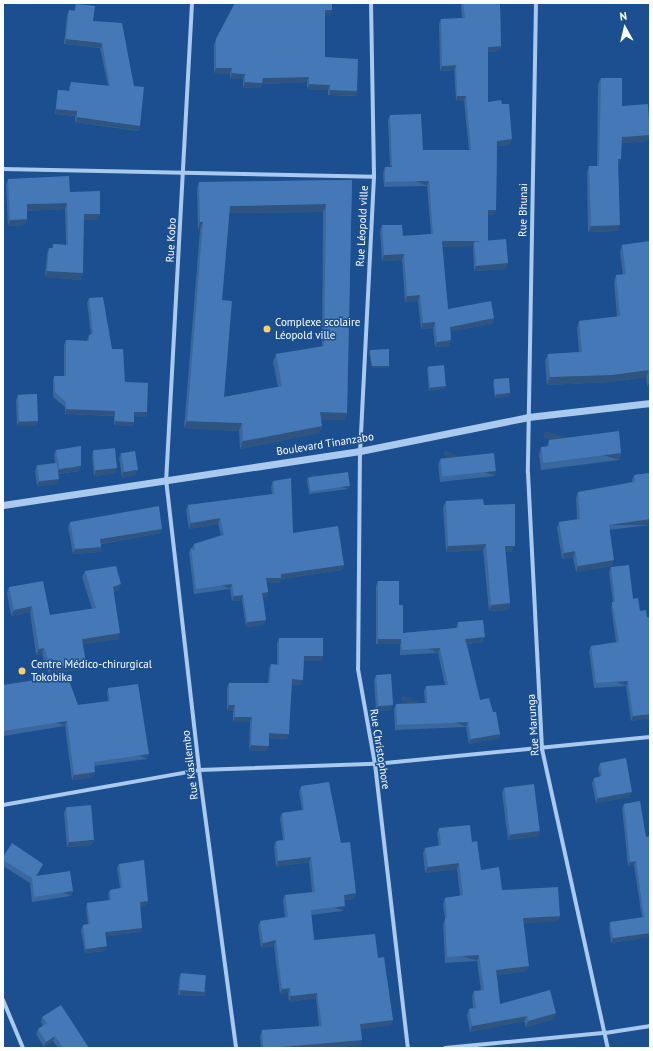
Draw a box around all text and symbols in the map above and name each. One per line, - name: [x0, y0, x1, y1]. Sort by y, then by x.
- north arrow: [605, 8, 645, 48]
- text: N: [619, 9, 628, 24]
- street label: Rue Bhunai: [516, 183, 530, 237]
- street label: Rue Léopold ville: [353, 185, 371, 267]
- street label: Rue Kobo: [163, 217, 179, 263]
- place label: Complexe scolaire Léopold ville: [275, 316, 360, 342]
- marker: Complexe scolaire Léopold ville: [262, 324, 272, 334]
- street label: Boulevard Tinanzabo: [275, 430, 375, 458]
- place label: Centre Médico-chirurgical Tokobika: [31, 658, 152, 684]
- marker: Centre Médico-chirurgical Tokobika: [16, 665, 28, 677]
- street label: Rue Marunga: [524, 694, 542, 756]
- street label: Rue Christophore: [367, 708, 393, 790]
- street label: Rue Kasilembo: [179, 730, 201, 800]

